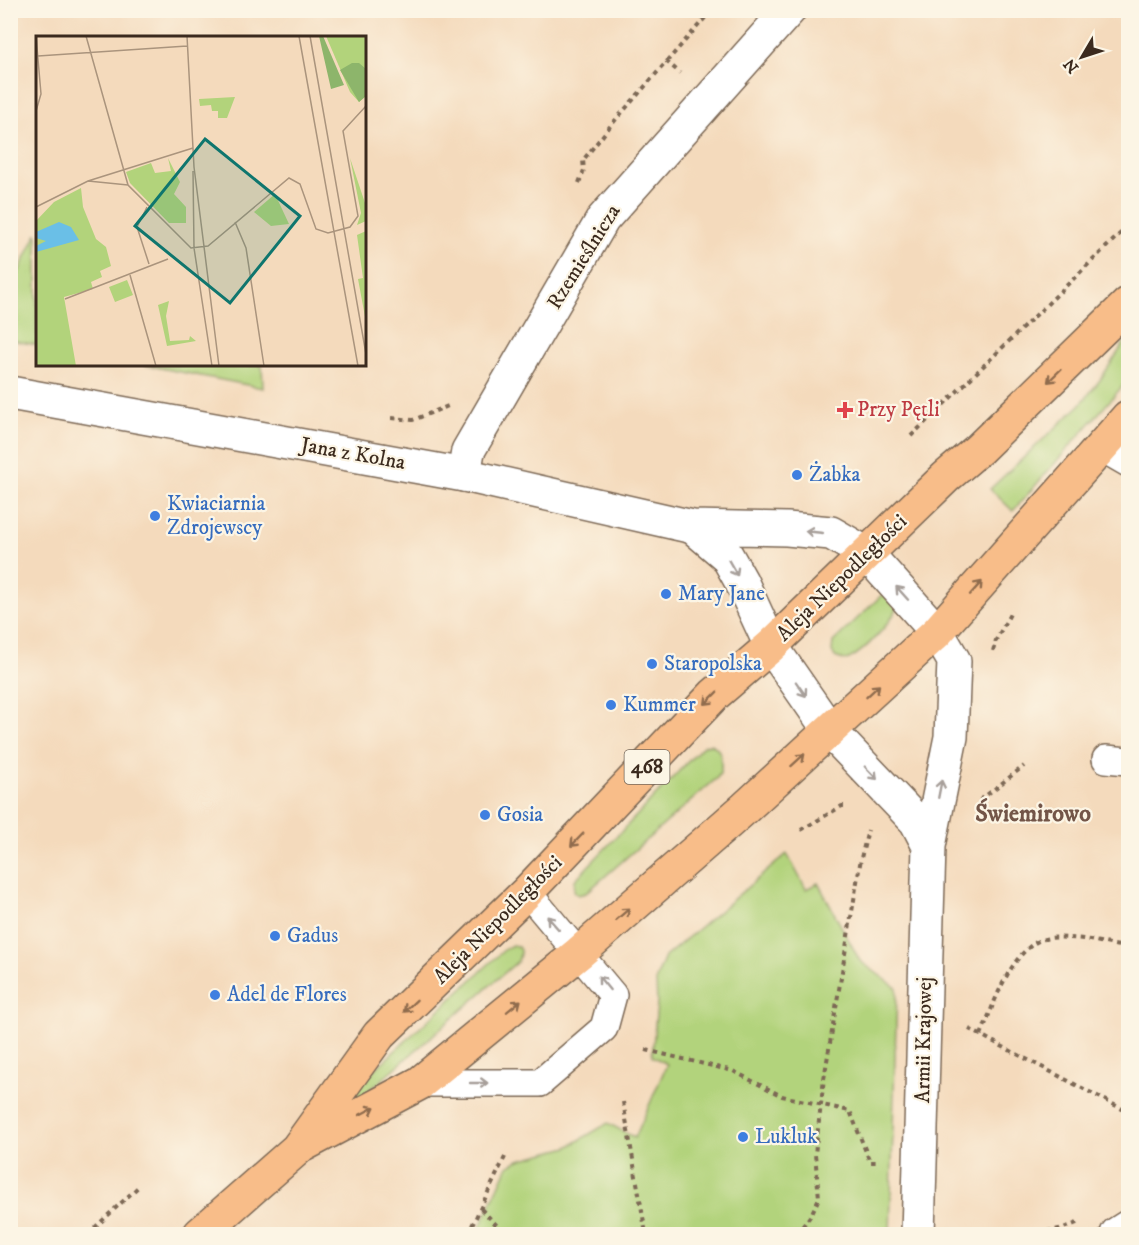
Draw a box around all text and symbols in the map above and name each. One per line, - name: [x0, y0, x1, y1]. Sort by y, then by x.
- north arrow: [1052, 27, 1112, 87]
- inset map: [36, 36, 366, 366]
- text: N: [1059, 54, 1083, 77]
- street label: Rzemieślnicza: [542, 200, 626, 314]
- one-way arrow: [1047, 369, 1062, 383]
- place label: Przy Pętli: [857, 397, 940, 423]
- marker: Przy Pętli: [838, 403, 852, 417]
- street label: Jana z Kolna: [297, 432, 407, 476]
- place label: Żabka: [809, 461, 861, 488]
- marker: Żabka: [790, 468, 804, 482]
- place label: Kwiaciarnia Zdrojewscy: [167, 491, 265, 541]
- marker: Kwiaciarnia Zdrojewscy: [148, 509, 162, 523]
- street label: Aleja Niepodległości: [771, 509, 913, 647]
- one-way arrow: [805, 526, 824, 537]
- one-way arrow: [728, 559, 740, 576]
- place label: Mary Jane: [678, 581, 765, 607]
- one-way arrow: [969, 581, 983, 596]
- one-way arrow: [895, 586, 909, 601]
- marker: Mary Jane: [659, 587, 673, 601]
- place label: Staropolska: [664, 651, 762, 677]
- marker: Staropolska: [645, 657, 659, 671]
- one-way arrow: [795, 680, 807, 696]
- one-way arrow: [866, 684, 881, 698]
- one-way arrow: [704, 691, 719, 706]
- place label: Kummer: [623, 692, 696, 718]
- marker: Kummer: [604, 698, 618, 712]
- road number: 468: [624, 750, 670, 784]
- one-way arrow: [790, 753, 805, 767]
- one-way arrow: [864, 765, 879, 780]
- one-way arrow: [935, 780, 946, 799]
- district label: Świemirowo: [975, 798, 1091, 829]
- place label: Gosia: [497, 802, 543, 828]
- marker: Gosia: [478, 808, 492, 822]
- one-way arrow: [570, 832, 585, 847]
- street label: Aleja Niepodległości: [428, 850, 568, 990]
- one-way arrow: [615, 907, 630, 921]
- one-way arrow: [546, 916, 560, 931]
- place label: Gadus: [287, 923, 338, 949]
- marker: Gadus: [268, 929, 282, 943]
- one-way arrow: [597, 976, 610, 992]
- street label: Armii Krajowej: [910, 977, 938, 1103]
- place label: Adel de Flores: [227, 982, 347, 1008]
- marker: Adel de Flores: [208, 988, 222, 1002]
- one-way arrow: [402, 999, 417, 1013]
- one-way arrow: [506, 999, 522, 1012]
- one-way arrow: [468, 1077, 488, 1089]
- one-way arrow: [357, 1105, 375, 1116]
- place label: Lukluk: [755, 1124, 818, 1150]
- marker: Lukluk: [736, 1130, 750, 1144]

